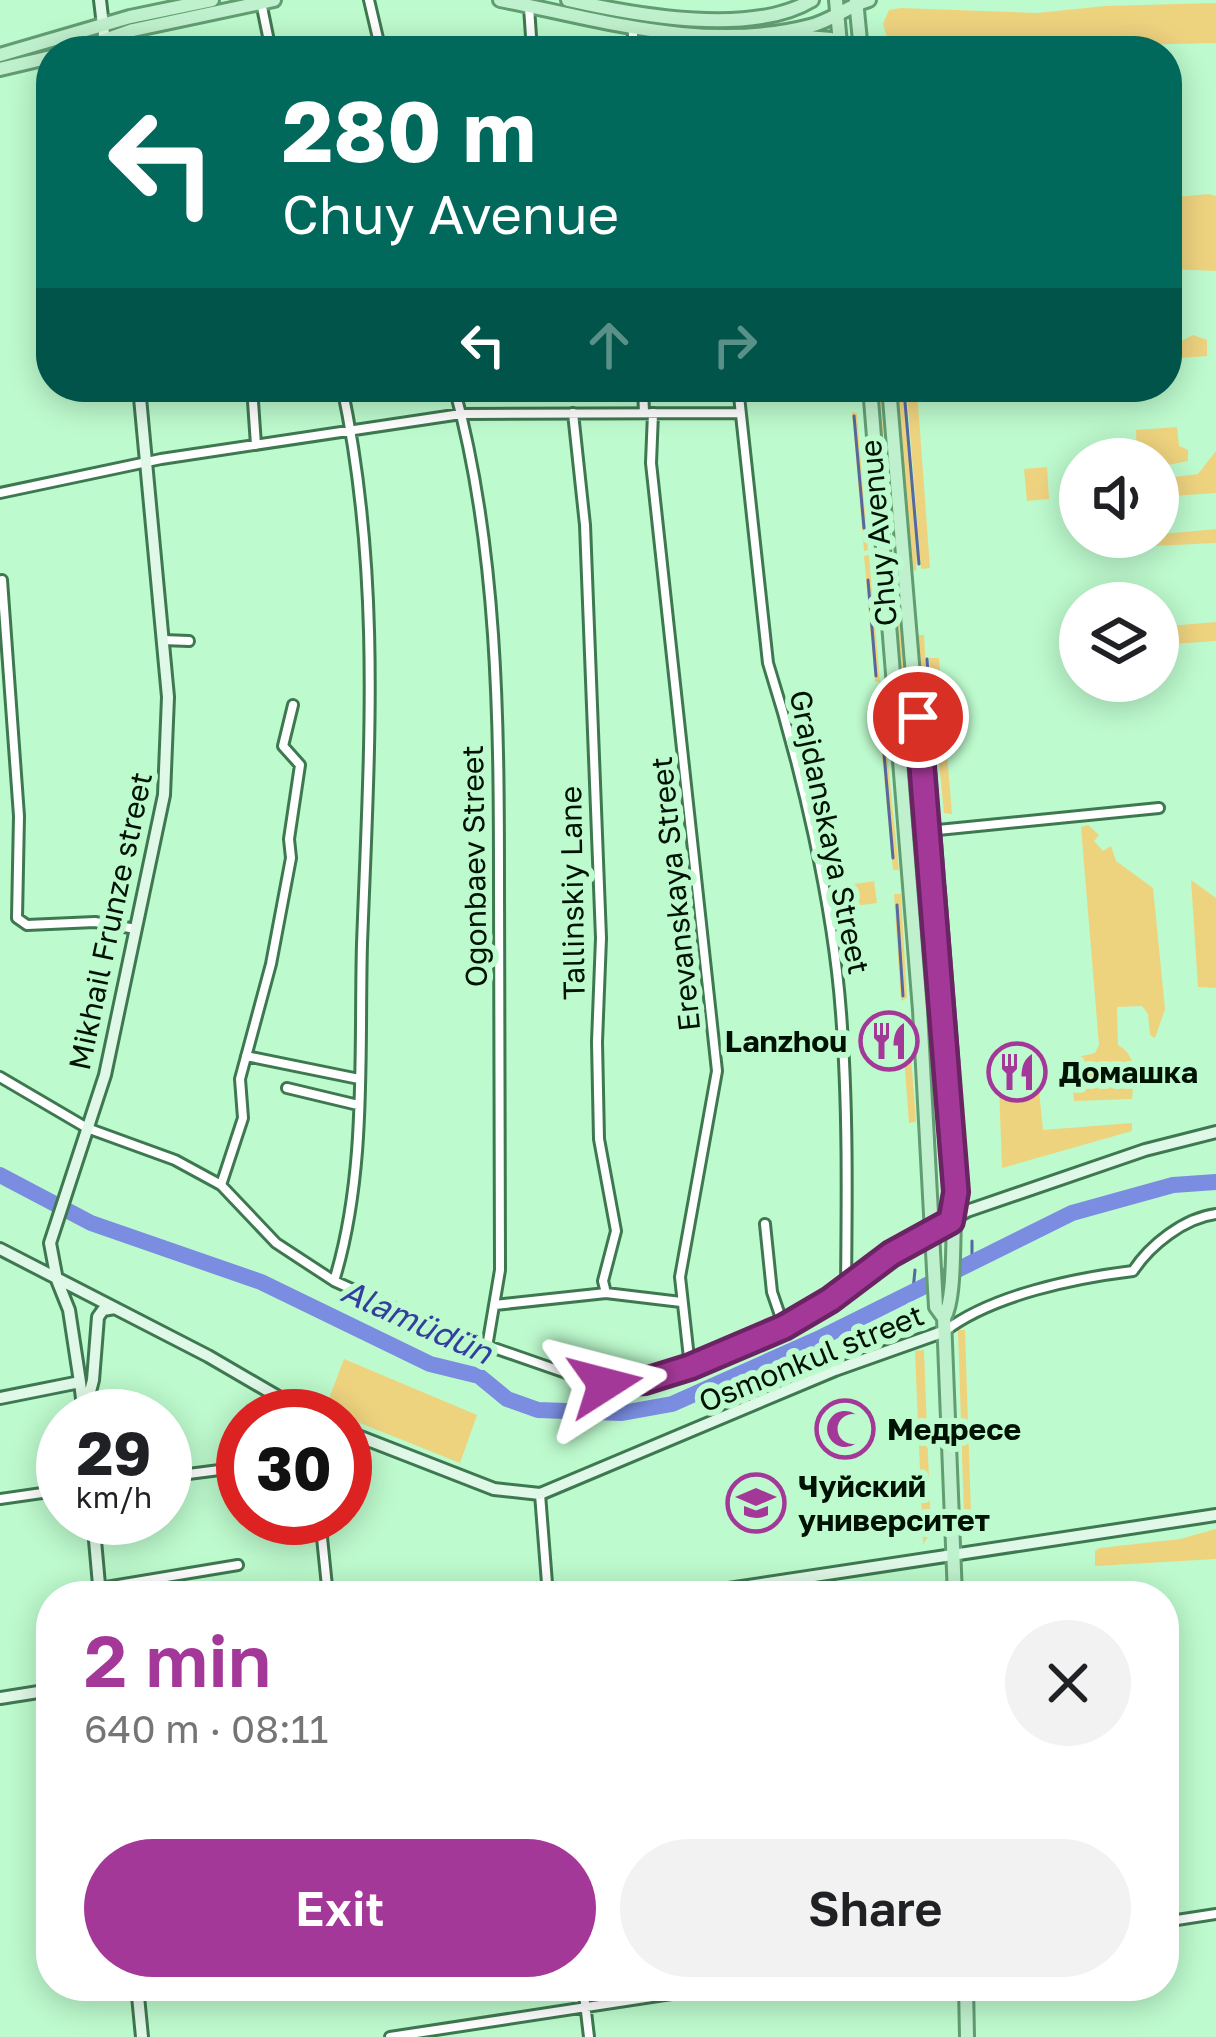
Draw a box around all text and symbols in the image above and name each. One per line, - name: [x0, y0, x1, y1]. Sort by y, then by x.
- text: 280 m: [282, 80, 536, 180]
- icon: left: [84, 84, 240, 240]
- text: Chuy Avenue: [282, 181, 619, 246]
- icon: left: [450, 312, 516, 378]
- icon: ahead: [576, 312, 642, 378]
- icon: right: [702, 312, 768, 378]
- street label: Chuy Avenue: [852, 438, 904, 628]
- map controls: [1059, 438, 1179, 702]
- button: sound: [1059, 438, 1179, 558]
- button: layers: [1059, 582, 1179, 702]
- pin: [867, 666, 969, 768]
- icon: arrive: [885, 684, 951, 750]
- street label: Grajdanskaya Street: [782, 687, 878, 977]
- street label: Ogonbaev Street: [454, 745, 494, 987]
- street label: Erevanskaya Street: [643, 755, 707, 1033]
- street label: Mikhail Frunze street: [61, 769, 159, 1073]
- street label: Tallinskiy Lane: [552, 786, 592, 1000]
- restaurant icon: Lanzhou: [858, 1010, 920, 1072]
- place label: Lanzhou: [725, 1023, 847, 1059]
- restaurant icon: Домашка: [986, 1041, 1048, 1103]
- place label: Домашка: [1059, 1054, 1198, 1090]
- water label: Alamüdün: [336, 1271, 500, 1372]
- street label: Osmonkul street: [693, 1296, 929, 1420]
- position arrow: [542, 1321, 668, 1447]
- speed limit sign: 30: [216, 1389, 372, 1545]
- mosque icon: Медресе: [814, 1398, 876, 1460]
- place label: Медресе: [887, 1411, 1021, 1447]
- text: 29: [77, 1416, 151, 1488]
- place label: Чуйский университет: [798, 1468, 990, 1538]
- school or university icon: Чуйский университет: [725, 1472, 787, 1534]
- text: km/h: [76, 1479, 152, 1515]
- text: 2 min: [84, 1616, 271, 1703]
- button: close: [1005, 1620, 1131, 1746]
- text: 640 m · 08:11: [84, 1705, 329, 1752]
- button: Exit: [84, 1839, 596, 1977]
- button: Share: [620, 1839, 1131, 1977]

